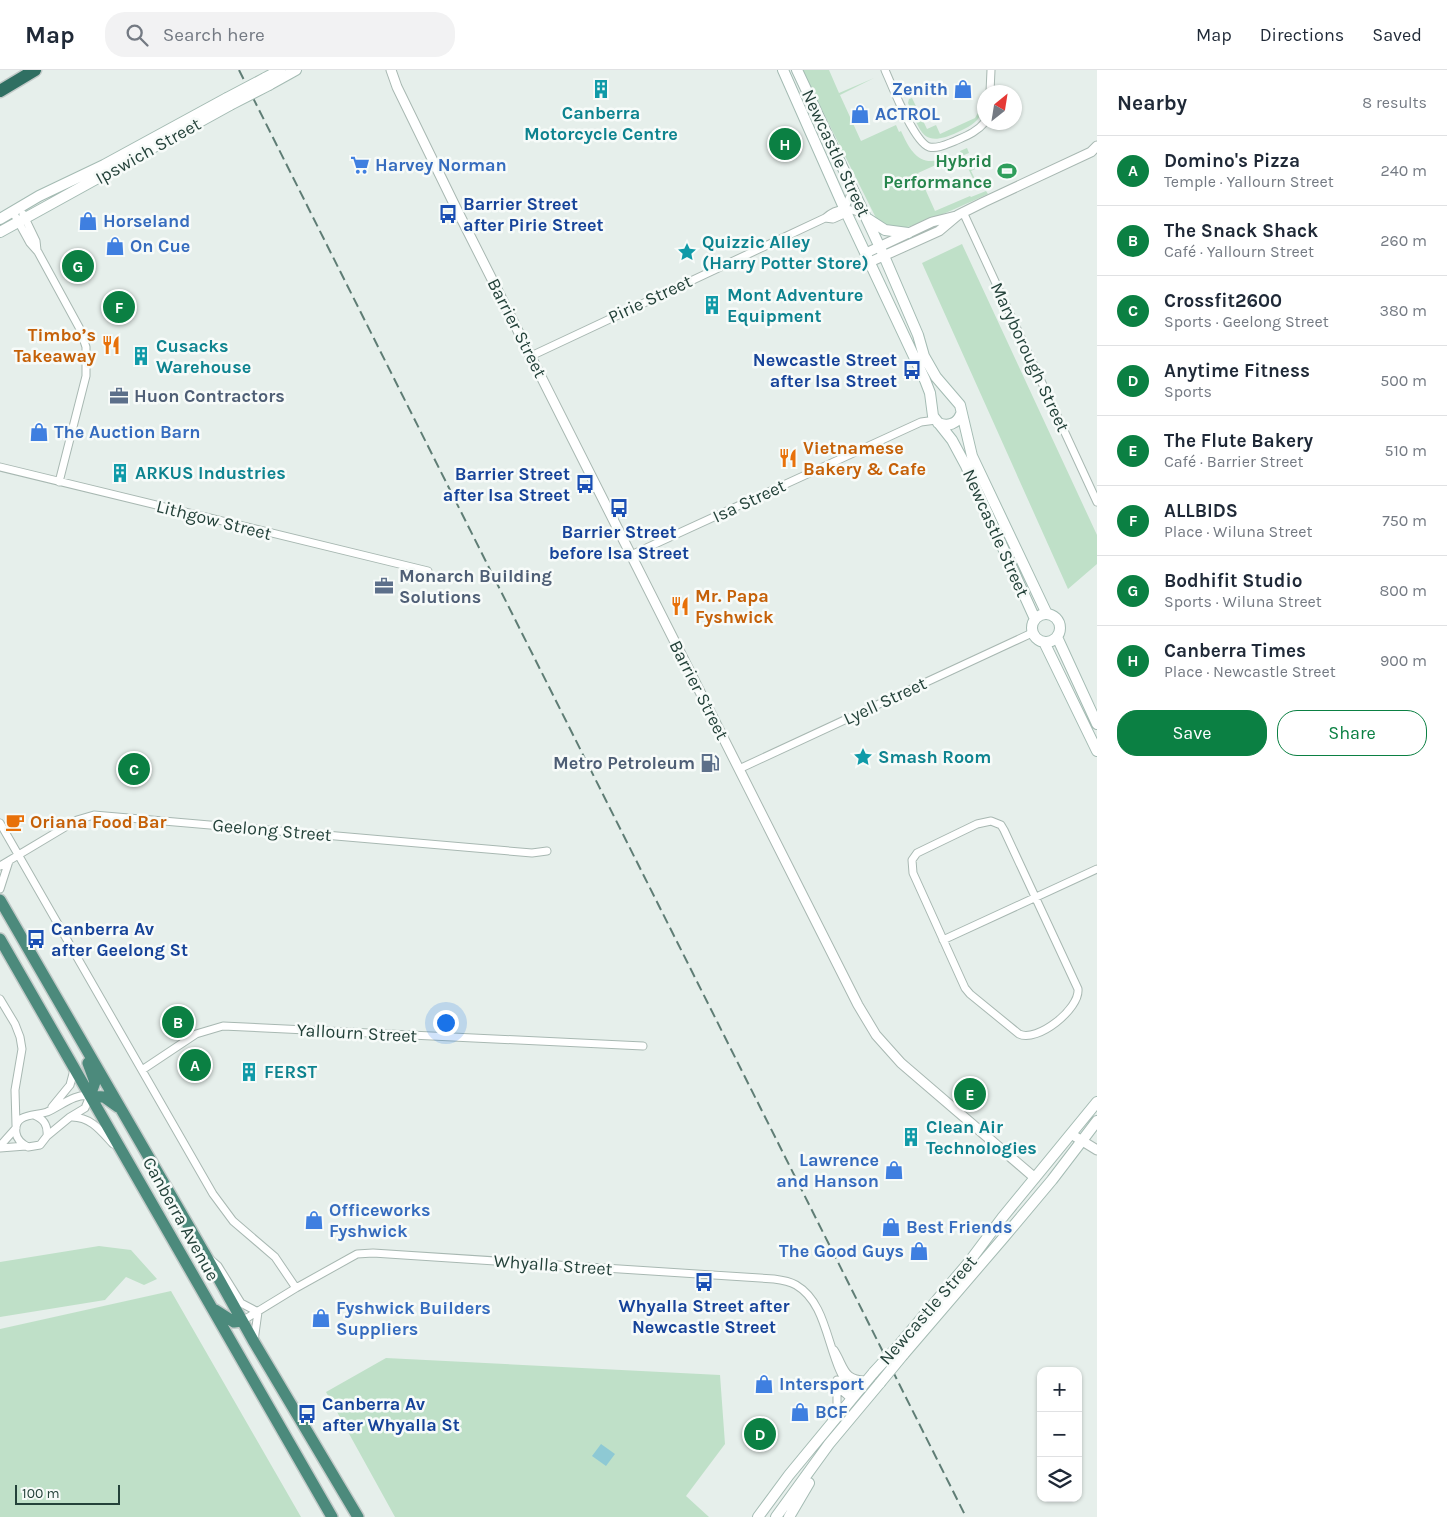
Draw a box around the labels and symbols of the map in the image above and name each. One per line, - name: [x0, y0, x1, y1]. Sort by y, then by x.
- building icon: Canberra Motorcycle Centre: [590, 78, 612, 100]
- place label: Zenith: [892, 78, 948, 100]
- shop icon: Zenith: [952, 78, 974, 100]
- north arrow: [977, 85, 1022, 130]
- street label: Newcastle Street: [797, 86, 875, 220]
- place label: Canberra Motorcycle Centre: [524, 102, 678, 145]
- shop icon: ACTROL: [849, 103, 871, 125]
- place label: ACTROL: [875, 103, 940, 125]
- street label: Ipswich Street: [91, 113, 205, 189]
- pin: H: [769, 125, 801, 163]
- place label: Hybrid Performance: [883, 150, 992, 193]
- supermarket icon: Harvey Norman: [349, 154, 371, 176]
- place label: Harvey Norman: [375, 154, 507, 176]
- sports icon: Hybrid Performance: [996, 160, 1018, 182]
- place label: Barrier Street after Pirie Street: [463, 193, 604, 236]
- bus stop icon: Barrier Street after Pirie Street: [437, 203, 459, 225]
- shop icon: Horseland: [77, 210, 99, 232]
- place label: Horseland: [103, 210, 190, 232]
- place label: Quizzic Alley (Harry Potter Store): [702, 231, 869, 274]
- shop icon: On Cue: [104, 235, 126, 257]
- place label: On Cue: [130, 235, 190, 257]
- place icon: Quizzic Alley (Harry Potter Store): [676, 241, 698, 263]
- pin: G: [62, 247, 94, 285]
- street label: Pirie Street: [605, 270, 696, 328]
- street label: Barrier Street: [482, 274, 552, 382]
- street label: Maryborough Street: [986, 279, 1074, 435]
- place label: Mont Adventure Equipment: [727, 284, 863, 327]
- pin: F: [103, 288, 135, 326]
- building icon: Mont Adventure Equipment: [701, 294, 723, 316]
- place label: Timbo’s Takeaway: [14, 324, 96, 367]
- restaurant icon: Timbo’s Takeaway: [100, 334, 122, 356]
- place label: Cusacks Warehouse: [156, 335, 251, 378]
- building icon: Cusacks Warehouse: [130, 345, 152, 367]
- place label: Newcastle Street after Isa Street: [753, 349, 897, 392]
- bus stop icon: Newcastle Street after Isa Street: [901, 359, 923, 381]
- office icon: Huon Contractors: [108, 385, 130, 407]
- place label: Huon Contractors: [134, 385, 285, 407]
- shop icon: The Auction Barn: [28, 421, 50, 443]
- place label: The Auction Barn: [54, 421, 200, 443]
- place label: Vietnamese Bakery & Cafe: [803, 437, 926, 480]
- restaurant icon: Vietnamese Bakery & Cafe: [777, 447, 799, 469]
- building icon: ARKUS Industries: [109, 462, 131, 484]
- place label: ARKUS Industries: [135, 462, 286, 484]
- place label: Barrier Street after Isa Street: [443, 463, 570, 506]
- street label: Newcastle Street: [958, 465, 1034, 601]
- bus stop icon: Barrier Street after Isa Street: [574, 473, 596, 495]
- street label: Isa Street: [709, 474, 789, 527]
- street label: Lithgow Street: [154, 495, 274, 545]
- bus stop icon: Barrier Street before Isa Street: [608, 497, 630, 519]
- place label: Barrier Street before Isa Street: [549, 521, 689, 564]
- place label: Monarch Building Solutions: [399, 565, 553, 608]
- office icon: Monarch Building Solutions: [373, 575, 395, 597]
- place label: Mr. Papa Fyshwick: [695, 585, 774, 628]
- restaurant icon: Mr. Papa Fyshwick: [669, 595, 691, 617]
- street label: Barrier Street: [664, 636, 734, 744]
- street label: Lyell Street: [840, 672, 930, 730]
- place icon: Smash Room: [852, 746, 874, 768]
- place label: Smash Room: [878, 746, 991, 768]
- pin: C: [118, 750, 150, 788]
- place label: Metro Petroleum: [553, 752, 695, 774]
- fuel station icon: Metro Petroleum: [699, 752, 721, 774]
- cafe icon: Oriana Food Bar: [4, 811, 26, 833]
- place label: Oriana Food Bar: [30, 811, 167, 833]
- street label: Geelong Street: [211, 814, 333, 846]
- place label: Canberra Av after Geelong St: [51, 918, 188, 961]
- bus stop icon: Canberra Av after Geelong St: [25, 928, 47, 950]
- pin: B: [162, 1003, 194, 1041]
- your location: [433, 1010, 459, 1036]
- street label: Yallourn Street: [296, 1019, 418, 1047]
- pin: A: [179, 1046, 211, 1084]
- building icon: FERST: [238, 1061, 260, 1083]
- place label: FERST: [264, 1061, 317, 1083]
- pin: E: [954, 1075, 986, 1113]
- place label: Clean Air Technologies: [926, 1116, 1037, 1159]
- building icon: Clean Air Technologies: [900, 1126, 922, 1148]
- place label: Lawrence and Hanson: [776, 1149, 879, 1192]
- street label: Canberra Avenue: [138, 1153, 224, 1285]
- shop icon: Lawrence and Hanson: [883, 1159, 905, 1181]
- place label: Officeworks Fyshwick: [329, 1199, 431, 1242]
- shop icon: Officeworks Fyshwick: [303, 1209, 325, 1231]
- shop icon: Best Friends: [880, 1216, 902, 1238]
- place label: Best Friends: [906, 1216, 1012, 1238]
- place label: The Good Guys: [779, 1240, 904, 1262]
- shop icon: The Good Guys: [908, 1240, 930, 1262]
- street label: Whyalla Street: [493, 1250, 613, 1280]
- street label: Newcastle Street: [874, 1251, 982, 1369]
- bus stop icon: Whyalla Street after Newcastle Street: [693, 1271, 715, 1293]
- place label: Whyalla Street after Newcastle Street: [618, 1295, 790, 1338]
- place label: Fyshwick Builders Suppliers: [336, 1297, 491, 1340]
- shop icon: Fyshwick Builders Suppliers: [310, 1307, 332, 1329]
- shop icon: Intersport: [753, 1373, 775, 1395]
- place label: Intersport: [779, 1373, 864, 1395]
- place label: Canberra Av after Whyalla St: [322, 1393, 460, 1436]
- shop icon: BCF: [789, 1401, 811, 1423]
- place label: BCF: [815, 1401, 848, 1423]
- bus stop icon: Canberra Av after Whyalla St: [296, 1403, 318, 1425]
- pin: D: [744, 1415, 776, 1453]
- scale bar: [15, 1482, 120, 1505]

